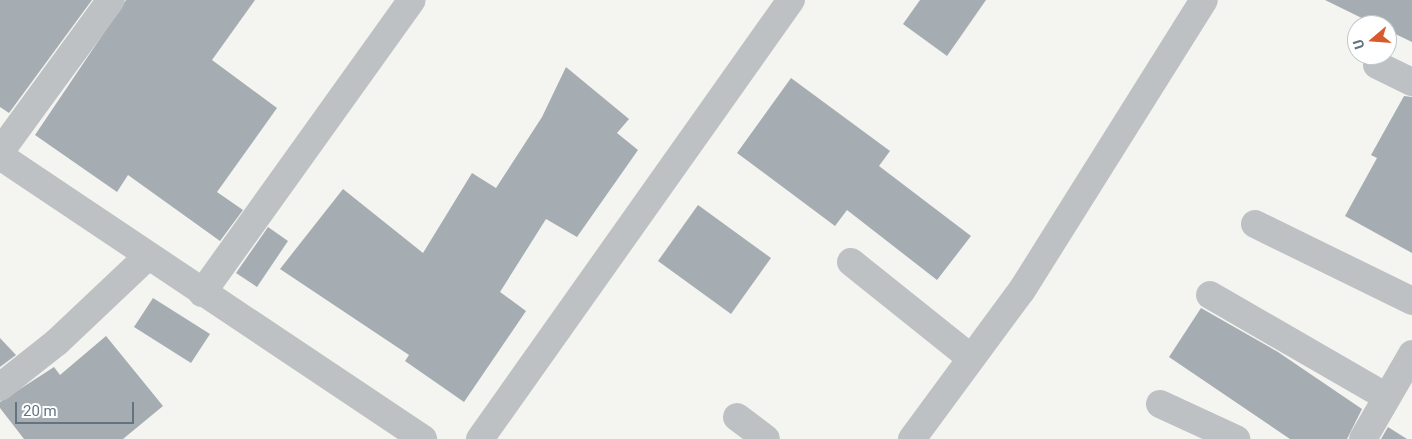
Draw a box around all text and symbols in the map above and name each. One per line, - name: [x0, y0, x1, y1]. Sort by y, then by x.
- north arrow: [1347, 15, 1397, 65]
- text: U: [1350, 37, 1368, 51]
- scale bar: [18, 392, 136, 424]
- text: 20 m: [23, 402, 57, 420]

